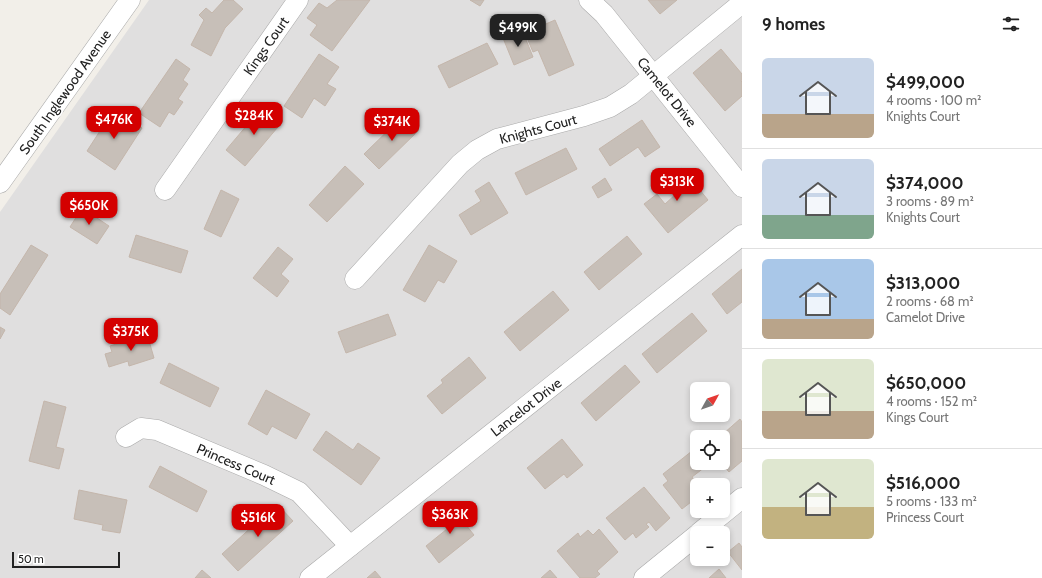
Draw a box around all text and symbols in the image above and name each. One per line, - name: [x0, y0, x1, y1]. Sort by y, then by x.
- street label: Kings Court: [239, 13, 293, 79]
- icon: filters: [1000, 13, 1022, 35]
- pin: $499K: [490, 14, 546, 48]
- text: 9 homes: [762, 14, 825, 34]
- text: $499K: [499, 19, 537, 35]
- street label: South Inglewood Avenue: [15, 26, 115, 158]
- street label: Camelot Drive: [633, 53, 701, 131]
- text: $499,000: [886, 72, 965, 92]
- icon: home: [794, 74, 842, 122]
- text: 4 rooms · 100 m²: [886, 92, 981, 108]
- pin: $284K: [226, 102, 282, 136]
- pin: $476K: [86, 106, 142, 140]
- text: $284K: [235, 107, 273, 123]
- pin: $374K: [364, 108, 420, 142]
- text: Knights Court: [886, 108, 960, 124]
- street label: Knights Court: [497, 110, 579, 148]
- text: $476K: [95, 111, 133, 127]
- text: $374K: [374, 113, 410, 129]
- pin: $313K: [649, 168, 705, 202]
- text: $313K: [660, 173, 694, 189]
- text: $374,000: [886, 173, 964, 193]
- icon: home: [794, 175, 842, 223]
- pin: $650K: [61, 192, 117, 226]
- text: 3 rooms · 89 m²: [886, 193, 974, 209]
- text: $650K: [69, 197, 109, 213]
- text: Knights Court: [886, 209, 960, 225]
- text: $313,000: [886, 273, 960, 293]
- icon: home: [794, 275, 842, 323]
- text: 2 rooms · 68 m²: [886, 293, 974, 309]
- text: Camelot Drive: [886, 309, 965, 325]
- pin: $375K: [103, 318, 159, 352]
- text: $375K: [113, 323, 149, 339]
- text: $650,000: [886, 373, 966, 393]
- street label: Lancelot Drive: [487, 374, 565, 440]
- icon: home: [794, 375, 842, 423]
- north arrow: [690, 382, 730, 422]
- map controls: [690, 382, 730, 566]
- text: 4 rooms · 152 m²: [886, 393, 977, 409]
- text: Kings Court: [886, 409, 949, 425]
- button: locate: [690, 430, 730, 470]
- street label: Princess Court: [194, 439, 278, 489]
- text: $516,000: [886, 473, 961, 493]
- icon: home: [794, 475, 842, 523]
- button: +: [690, 478, 730, 518]
- text: 5 rooms · 133 m²: [886, 493, 977, 509]
- pin: $363K: [422, 501, 478, 535]
- pin: $516K: [230, 504, 286, 538]
- text: $363K: [431, 506, 469, 522]
- text: $516K: [241, 509, 275, 525]
- text: Princess Court: [886, 509, 964, 525]
- button: −: [690, 526, 730, 566]
- scale bar: [12, 550, 120, 569]
- text: 50 m: [18, 552, 44, 566]

